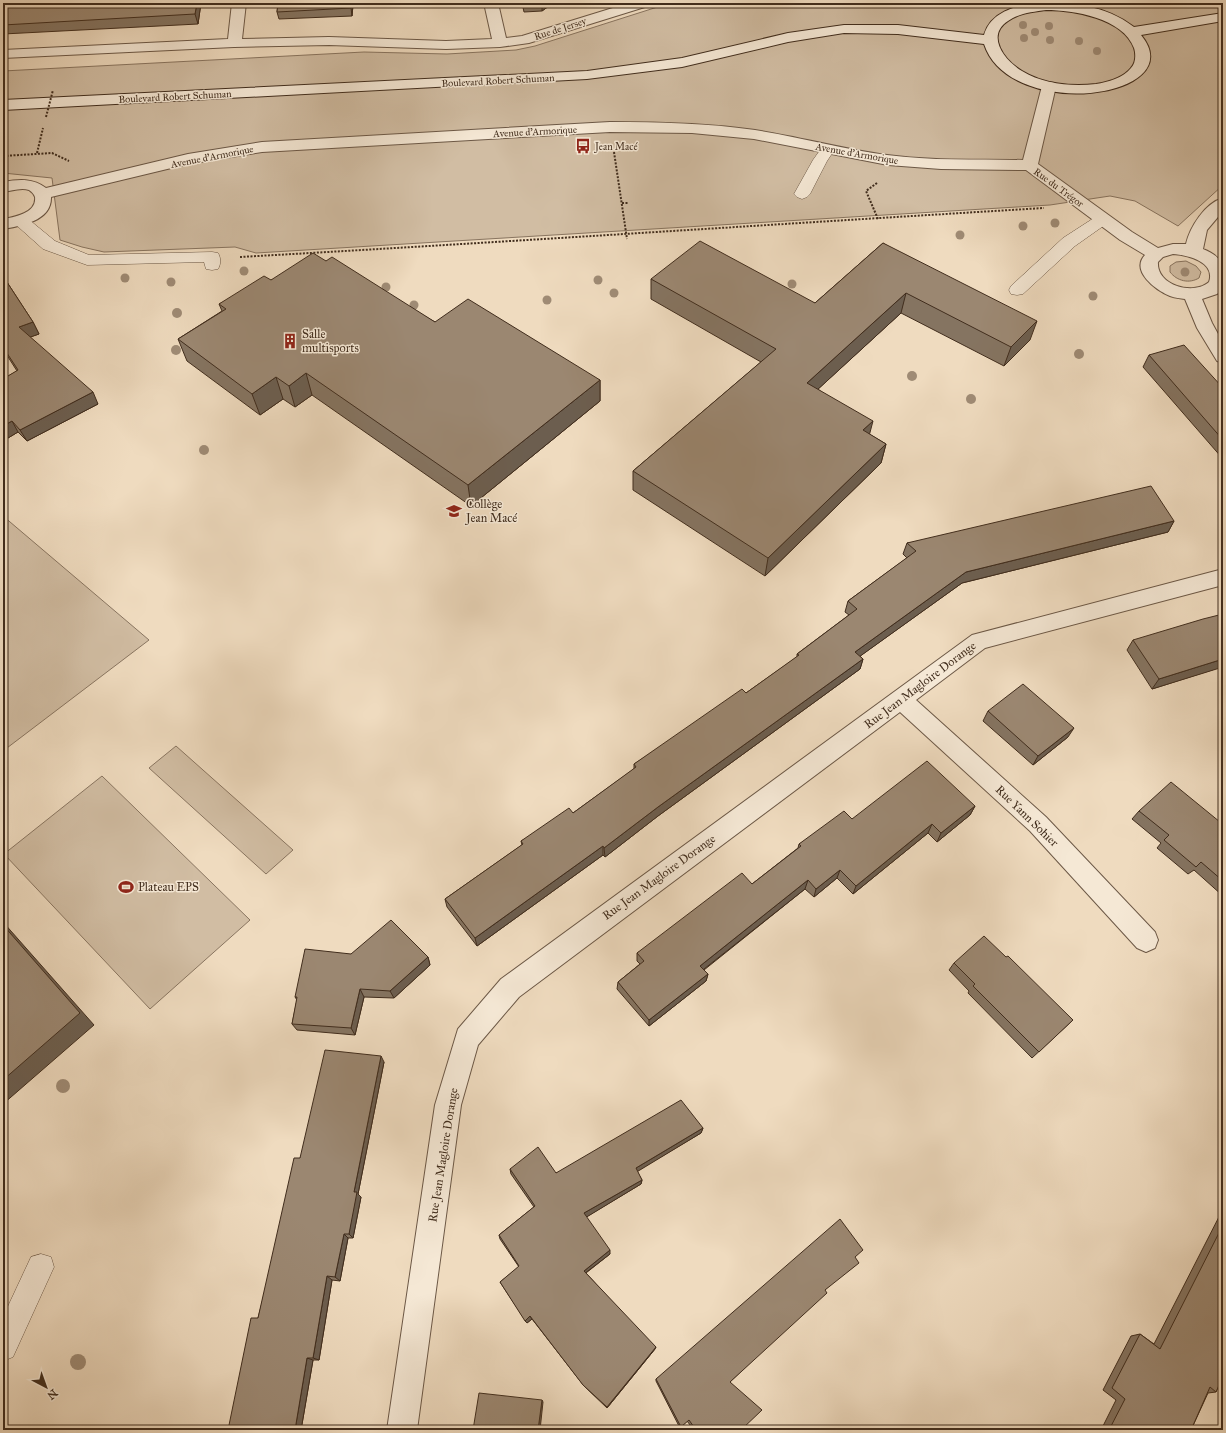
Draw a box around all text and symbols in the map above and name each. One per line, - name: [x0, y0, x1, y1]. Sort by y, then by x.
- street label: Rue de Jersey: [533, 15, 589, 44]
- street label: Boulevard Robert Schuman: [441, 72, 555, 90]
- street label: Boulevard Robert Schuman: [118, 88, 232, 106]
- street label: Avenue d'Armorique: [492, 124, 577, 141]
- bus stop icon: Jean Macé: [574, 137, 592, 155]
- place label: Jean Macé: [594, 141, 639, 154]
- street label: Avenue d'Armorique: [813, 141, 899, 168]
- street label: Avenue d'Armorique: [169, 143, 255, 172]
- street label: Rue du Trégor: [1031, 166, 1086, 210]
- place label: Salle multisports: [302, 327, 359, 355]
- building icon: Salle multisports: [281, 332, 299, 350]
- place label: Collège Jean Macé: [464, 497, 517, 526]
- school or university icon: Collège Jean Macé: [445, 502, 463, 520]
- street label: Rue Jean Magloire Dorange: [861, 638, 979, 732]
- street label: Rue Yann Sohier: [993, 782, 1062, 850]
- street label: Rue Jean Magloire Dorange: [600, 831, 719, 923]
- sports icon: Plateau EPS: [117, 878, 135, 896]
- place label: Plateau EPS: [138, 880, 199, 894]
- street label: Rue Jean Magloire Dorange: [425, 1087, 462, 1223]
- north arrow: [26, 1367, 66, 1407]
- text: N: [44, 1386, 60, 1403]

